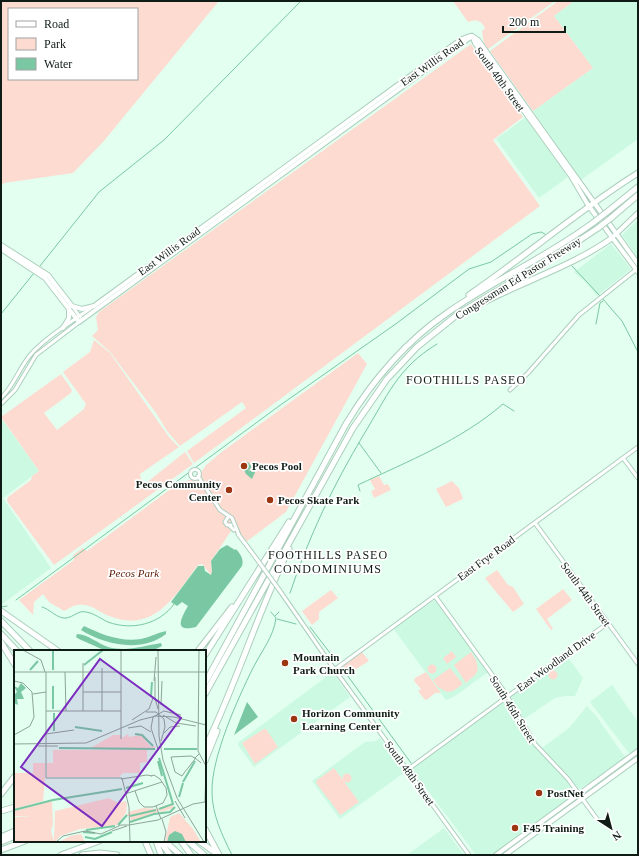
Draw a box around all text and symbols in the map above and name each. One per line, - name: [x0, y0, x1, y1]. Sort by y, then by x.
- legend: [8, 8, 138, 80]
- scale bar: [503, 8, 565, 34]
- text: 200 m: [509, 15, 540, 29]
- text: Road: [44, 17, 69, 31]
- street label: East Willis Road: [398, 36, 466, 88]
- text: Park: [44, 37, 66, 51]
- street label: South 40th Street: [473, 45, 527, 113]
- text: Water: [44, 57, 72, 71]
- street label: East Willis Road: [136, 224, 203, 278]
- street label: Congressman Ed Pastor Freeway: [453, 234, 583, 322]
- district label: FOOTHILLS PASEO: [406, 373, 526, 387]
- place label: Pecos Pool: [252, 460, 302, 472]
- marker: Pecos Pool: [239, 461, 249, 471]
- place label: Pecos Community Center: [136, 478, 221, 503]
- marker: Pecos Community Center: [224, 485, 234, 495]
- place label: Pecos Skate Park: [278, 494, 360, 506]
- marker: Pecos Skate Park: [265, 495, 275, 505]
- street label: East Frye Road: [455, 533, 517, 583]
- district label: FOOTHILLS PASEO CONDOMINIUMS: [268, 548, 388, 576]
- street label: South 44th Street: [559, 560, 613, 628]
- park label: Pecos Park: [108, 567, 160, 579]
- street label: East Woodland Drive: [514, 628, 598, 694]
- inset map: [14, 650, 206, 842]
- place label: Mountain Park Church: [293, 651, 355, 676]
- marker: Mountain Park Church: [280, 658, 290, 668]
- street label: South 46th Street: [488, 673, 538, 745]
- place label: Horizon Community Learning Center: [302, 707, 400, 732]
- marker: Horizon Community Learning Center: [289, 714, 299, 724]
- street label: South 48th Street: [383, 739, 437, 807]
- place label: PostNet: [547, 787, 584, 799]
- marker: PostNet: [534, 788, 544, 798]
- north arrow: [591, 808, 631, 848]
- place label: F45 Training: [523, 822, 585, 834]
- marker: F45 Training: [510, 823, 520, 833]
- text: N: [610, 829, 624, 843]

